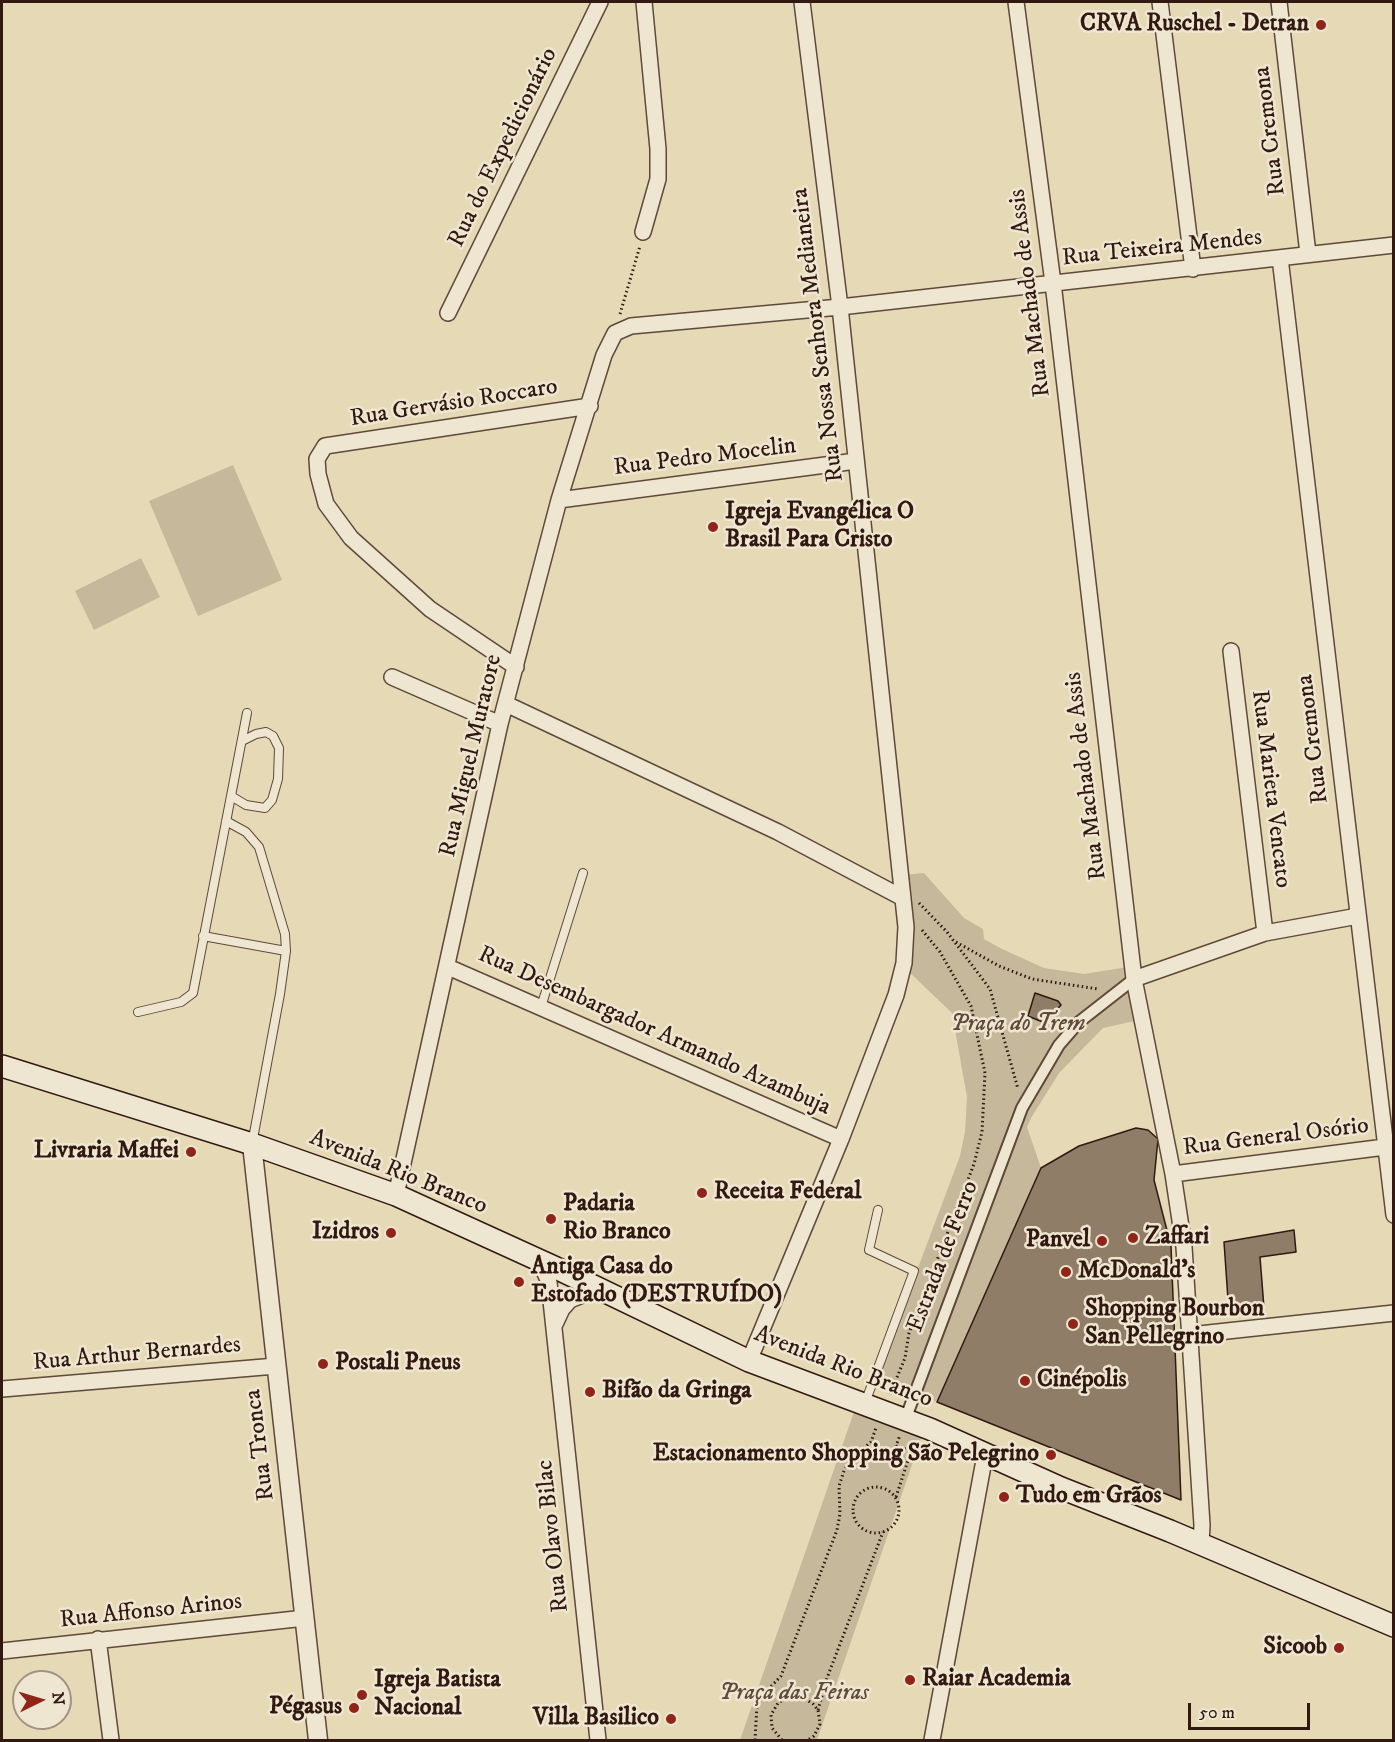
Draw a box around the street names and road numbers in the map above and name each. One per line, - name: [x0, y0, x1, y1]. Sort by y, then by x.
- street label: Rua do Expedicionário: [443, 44, 565, 252]
- street label: Rua Cremona: [1249, 65, 1293, 197]
- street label: Rua Nossa Senhora Medianeira: [787, 186, 851, 484]
- street label: Rua Machado de Assis: [1004, 187, 1058, 399]
- street label: Rua Teixeira Mendes: [1061, 224, 1263, 274]
- street label: Rua Gervásio Roccaro: [348, 373, 560, 435]
- street label: Rua Pedro Mocelin: [612, 433, 798, 483]
- street label: Rua Miguel Muratore: [435, 652, 509, 860]
- street label: Rua Machado de Assis: [1060, 670, 1114, 882]
- street label: Rua Cremona: [1292, 673, 1336, 805]
- street label: Rua Marieta Vencato: [1244, 688, 1296, 890]
- street label: Rua Desembargador Armando Azambuja: [473, 941, 835, 1123]
- street label: Rua General Osório: [1182, 1112, 1370, 1164]
- street label: Avenida Rio Branco: [305, 1124, 491, 1222]
- street label: Estrada de Ferro: [902, 1177, 986, 1337]
- street label: Avenida Rio Branco: [750, 1321, 936, 1415]
- street label: Rua Arthur Bernardes: [32, 1332, 242, 1378]
- street label: Rua Tronca: [240, 1388, 282, 1502]
- street label: Rua Olavo Bilac: [532, 1458, 576, 1614]
- street label: Rua Affonso Arinos: [58, 1588, 244, 1636]

